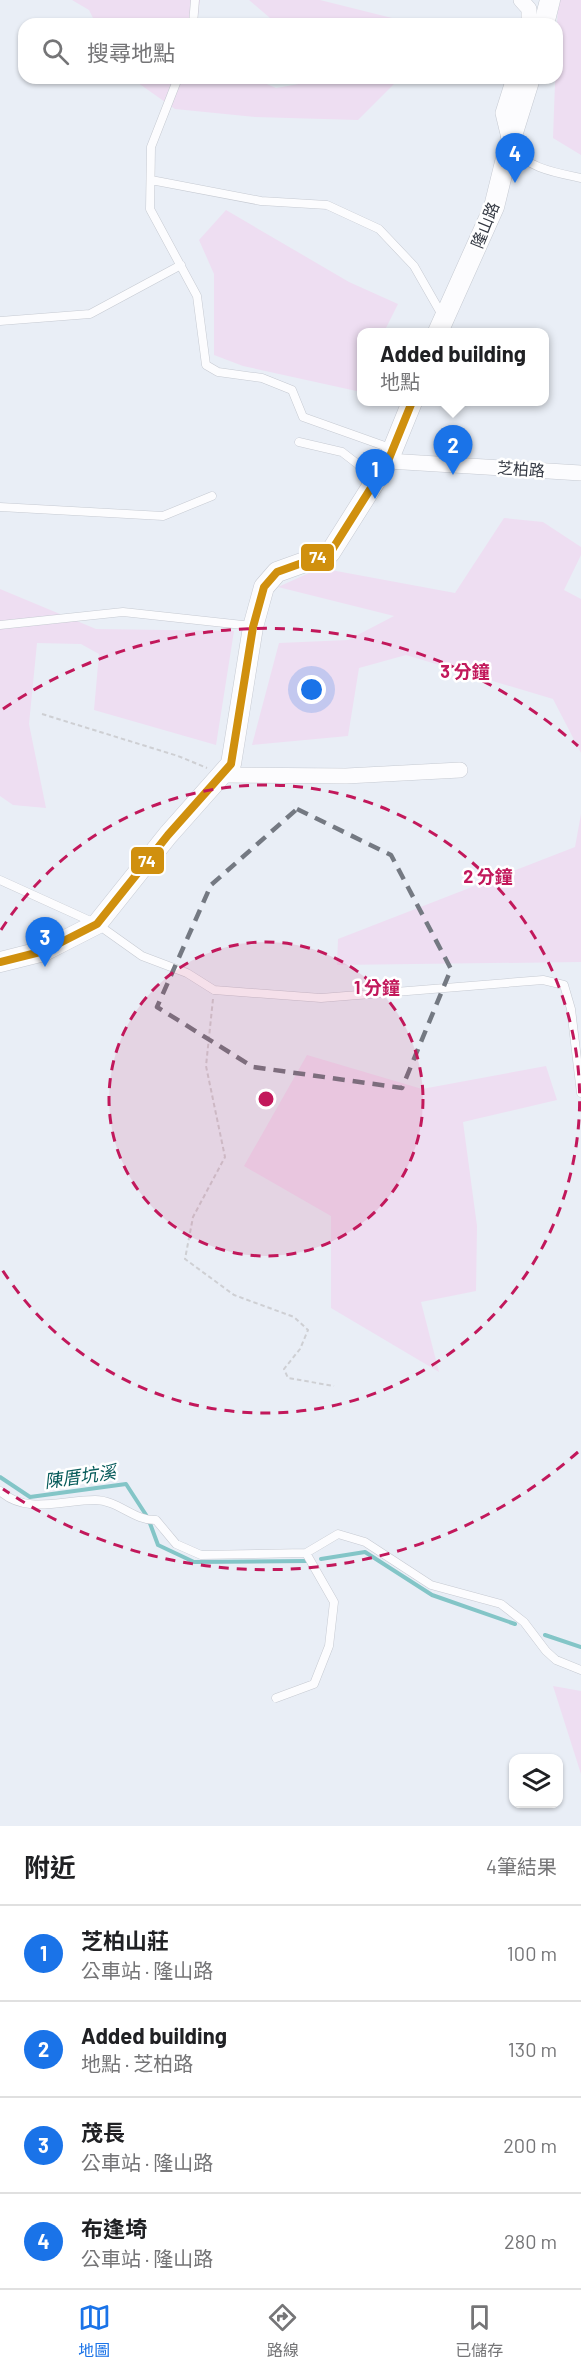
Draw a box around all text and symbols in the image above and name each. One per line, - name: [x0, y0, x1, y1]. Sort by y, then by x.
- search box: [18, 18, 563, 84]
- icon: search: [39, 35, 72, 68]
- text: 搜尋地點: [87, 39, 175, 65]
- pin: 4: [496, 134, 534, 183]
- street label: 隆山路: [467, 199, 502, 251]
- popup: [357, 328, 549, 406]
- text: Added building: [380, 340, 526, 366]
- text: 地點: [380, 369, 420, 393]
- pin: 2: [434, 426, 472, 475]
- pin: 1: [356, 450, 394, 499]
- street label: 芝柏路: [496, 457, 546, 480]
- line badge: 74: [300, 543, 335, 572]
- text: 74: [309, 547, 327, 566]
- text: 3 分鐘: [440, 660, 490, 682]
- your location: [297, 675, 326, 704]
- line badge: 74: [130, 846, 165, 875]
- text: 74: [138, 851, 156, 870]
- text: 2 分鐘: [463, 865, 513, 887]
- pin: 3: [26, 918, 64, 967]
- text: 1 分鐘: [354, 976, 400, 998]
- centre of rings: [256, 1089, 276, 1109]
- water label: 陳厝坑溪: [43, 1460, 120, 1492]
- map controls: [509, 1754, 563, 1808]
- button: layers: [509, 1754, 563, 1808]
- text: 附近: [24, 1851, 76, 1882]
- text: 4筆結果: [486, 1854, 557, 1878]
- text: 芝柏山莊: [81, 1927, 169, 1953]
- text: 1: [40, 1941, 47, 1965]
- text: 100 m: [507, 1941, 557, 1965]
- text: 公車站 · 隆山路: [81, 1958, 213, 1982]
- text: Added building: [81, 2022, 227, 2048]
- text: 2: [38, 2037, 49, 2061]
- text: 130 m: [508, 2037, 557, 2061]
- text: 地點 · 芝柏路: [81, 2051, 193, 2075]
- text: 茂長: [81, 2119, 125, 2145]
- text: 3: [38, 2133, 49, 2157]
- text: 200 m: [503, 2133, 557, 2157]
- text: 公車站 · 隆山路: [81, 2150, 213, 2174]
- text: 布逢埼: [81, 2215, 147, 2241]
- text: 4: [37, 2229, 50, 2253]
- text: 280 m: [504, 2229, 557, 2253]
- text: 公車站 · 隆山路: [81, 2246, 213, 2270]
- tab: 地圖: [78, 2301, 111, 2361]
- tab: 路線: [266, 2301, 299, 2361]
- tab: 已儲存: [455, 2301, 503, 2361]

